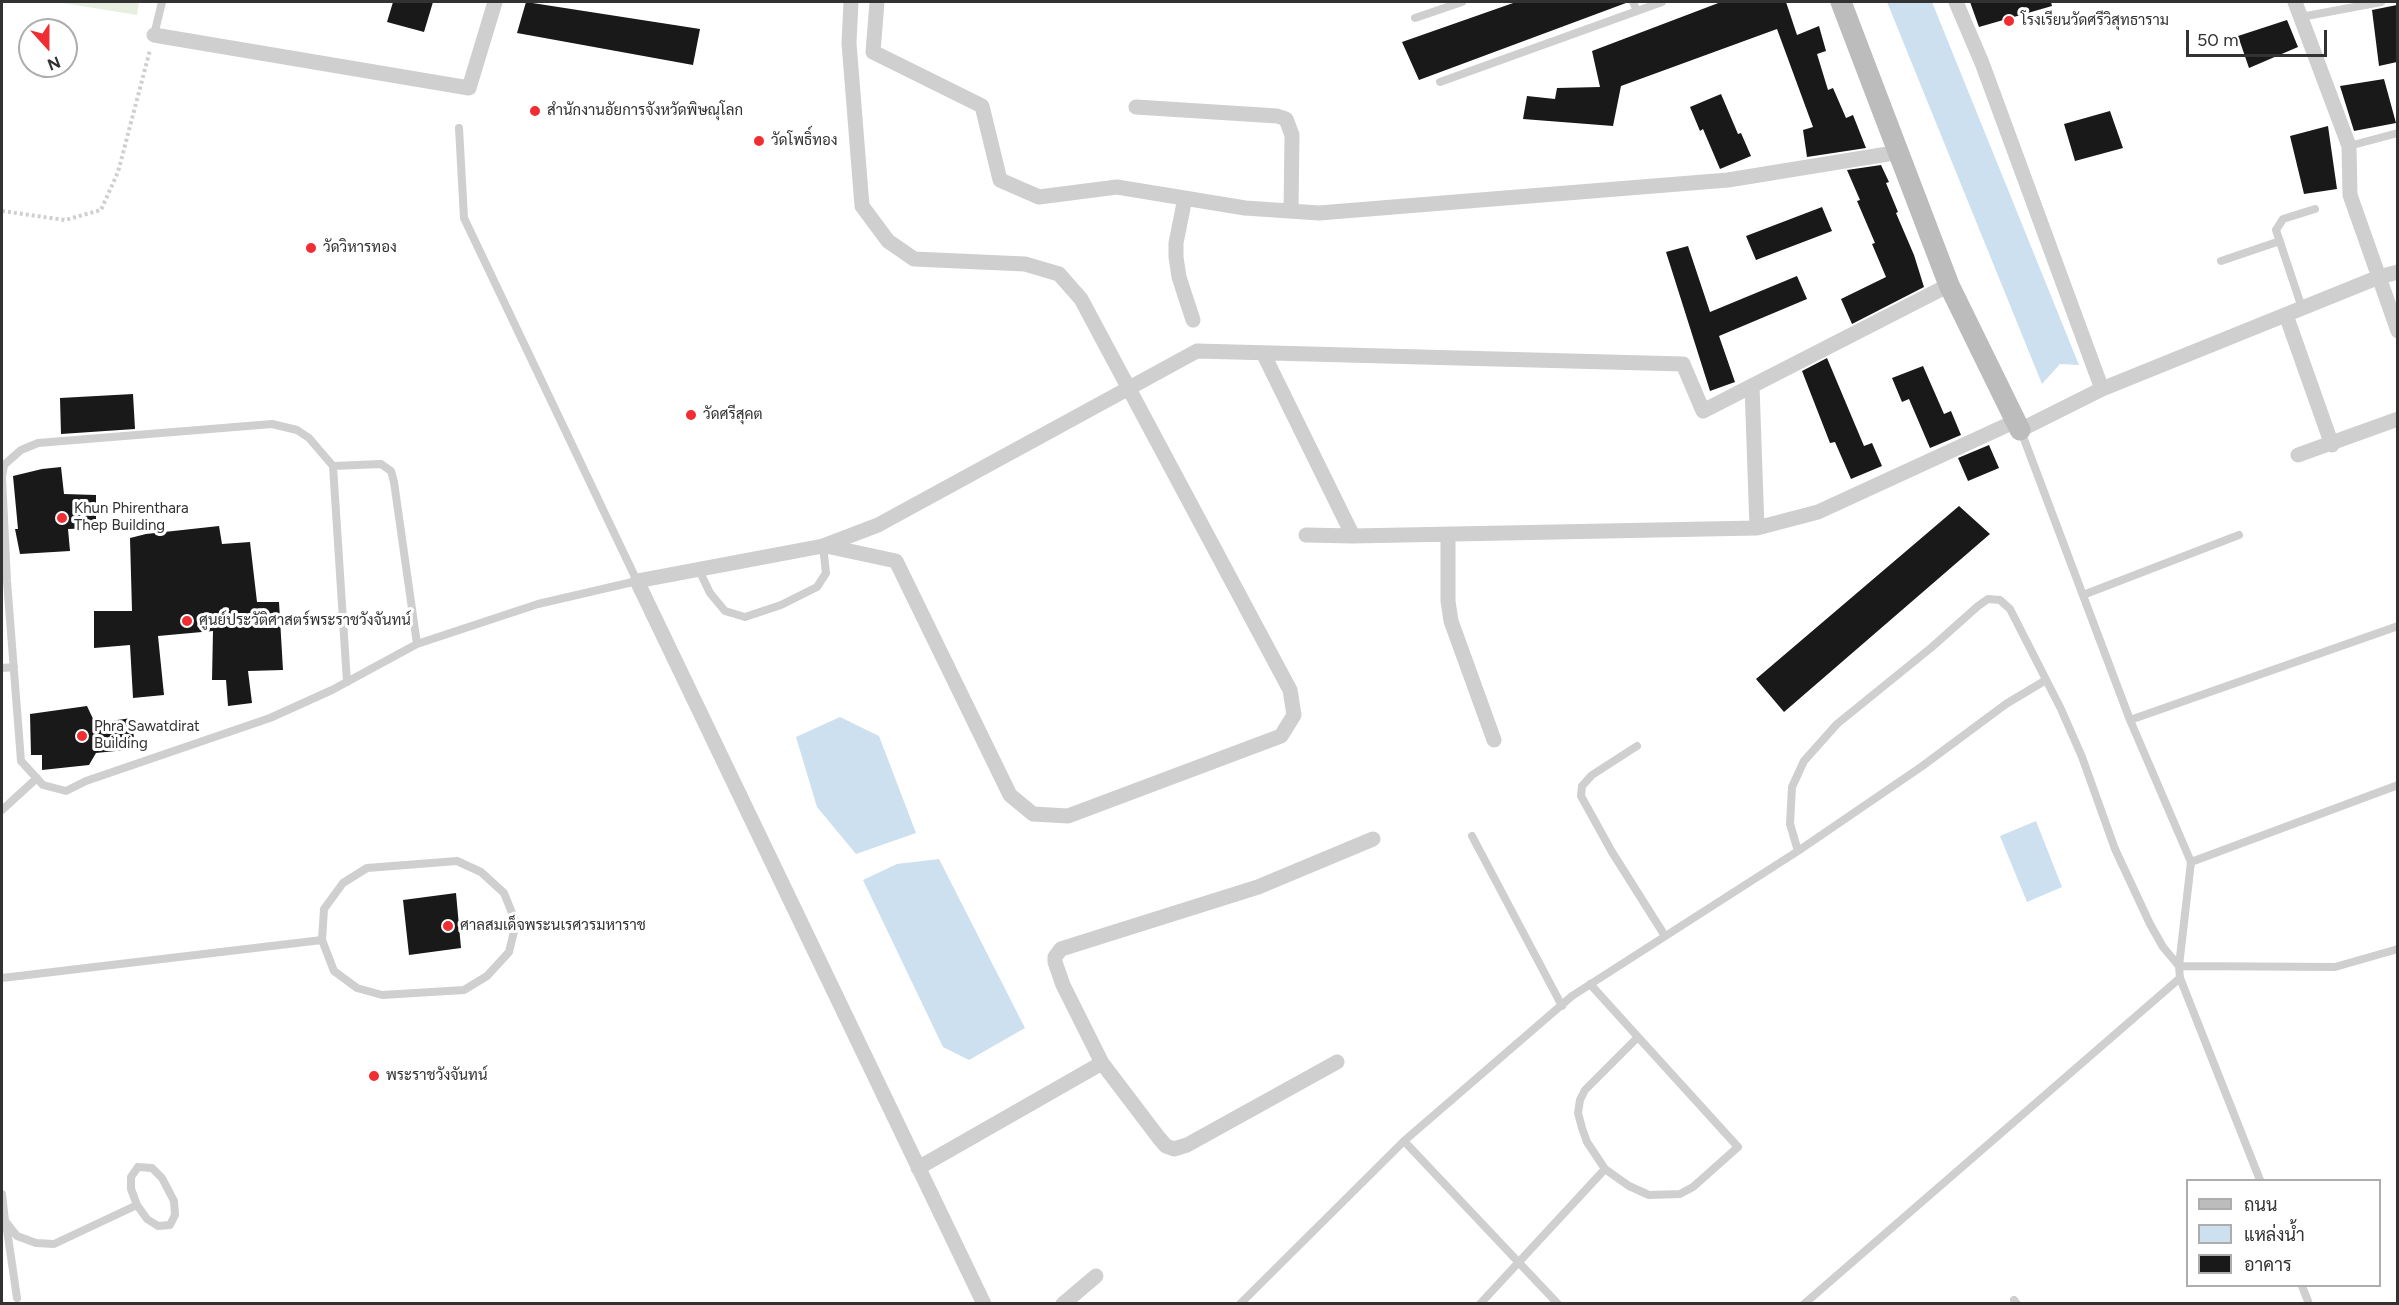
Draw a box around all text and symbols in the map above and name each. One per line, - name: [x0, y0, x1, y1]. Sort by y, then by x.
- place label: โรงเรียนวัดศรีวิสุทธาราม: [2021, 12, 2169, 30]
- marker: โรงเรียนวัดศรีวิสุทธาราม: [2002, 14, 2016, 28]
- north arrow: [18, 18, 78, 78]
- scale bar: [2189, 18, 2330, 56]
- text: 50 m: [2197, 29, 2239, 51]
- text: N: [45, 52, 63, 74]
- place label: สำนักงานอัยการจังหวัดพิษณุโลก: [547, 102, 743, 120]
- marker: สำนักงานอัยการจังหวัดพิษณุโลก: [528, 104, 542, 118]
- place label: วัดโพธิ์ทอง: [771, 132, 838, 150]
- marker: วัดโพธิ์ทอง: [752, 134, 766, 148]
- place label: วัดวิหารทอง: [323, 239, 397, 257]
- marker: วัดวิหารทอง: [304, 241, 318, 255]
- place label: วัดศรีสุคต: [703, 406, 763, 424]
- marker: วัดศรีสุคต: [684, 408, 698, 422]
- place label: Khun Phirenthara Thep Building: [74, 500, 189, 535]
- marker: Khun Phirenthara Thep Building: [55, 511, 69, 525]
- place label: ศูนย์ประวัติศาสตร์พระราชวังจันทน์: [199, 612, 411, 630]
- marker: ศูนย์ประวัติศาสตร์พระราชวังจันทน์: [180, 614, 194, 628]
- place label: Phra Sawatdirat Building: [94, 718, 200, 753]
- marker: Phra Sawatdirat Building: [75, 729, 89, 743]
- place label: ศาลสมเด็จพระนเรศวรมหาราช: [460, 917, 646, 935]
- marker: ศาลสมเด็จพระนเรศวรมหาราช: [441, 919, 455, 933]
- place label: พระราชวังจันทน์: [386, 1067, 487, 1085]
- marker: พระราชวังจันทน์: [367, 1069, 381, 1083]
- legend: [2186, 1179, 2381, 1287]
- text: ถนน: [2244, 1194, 2277, 1216]
- text: แหล่งน้ำ: [2244, 1224, 2305, 1246]
- text: อาคาร: [2244, 1254, 2292, 1276]

